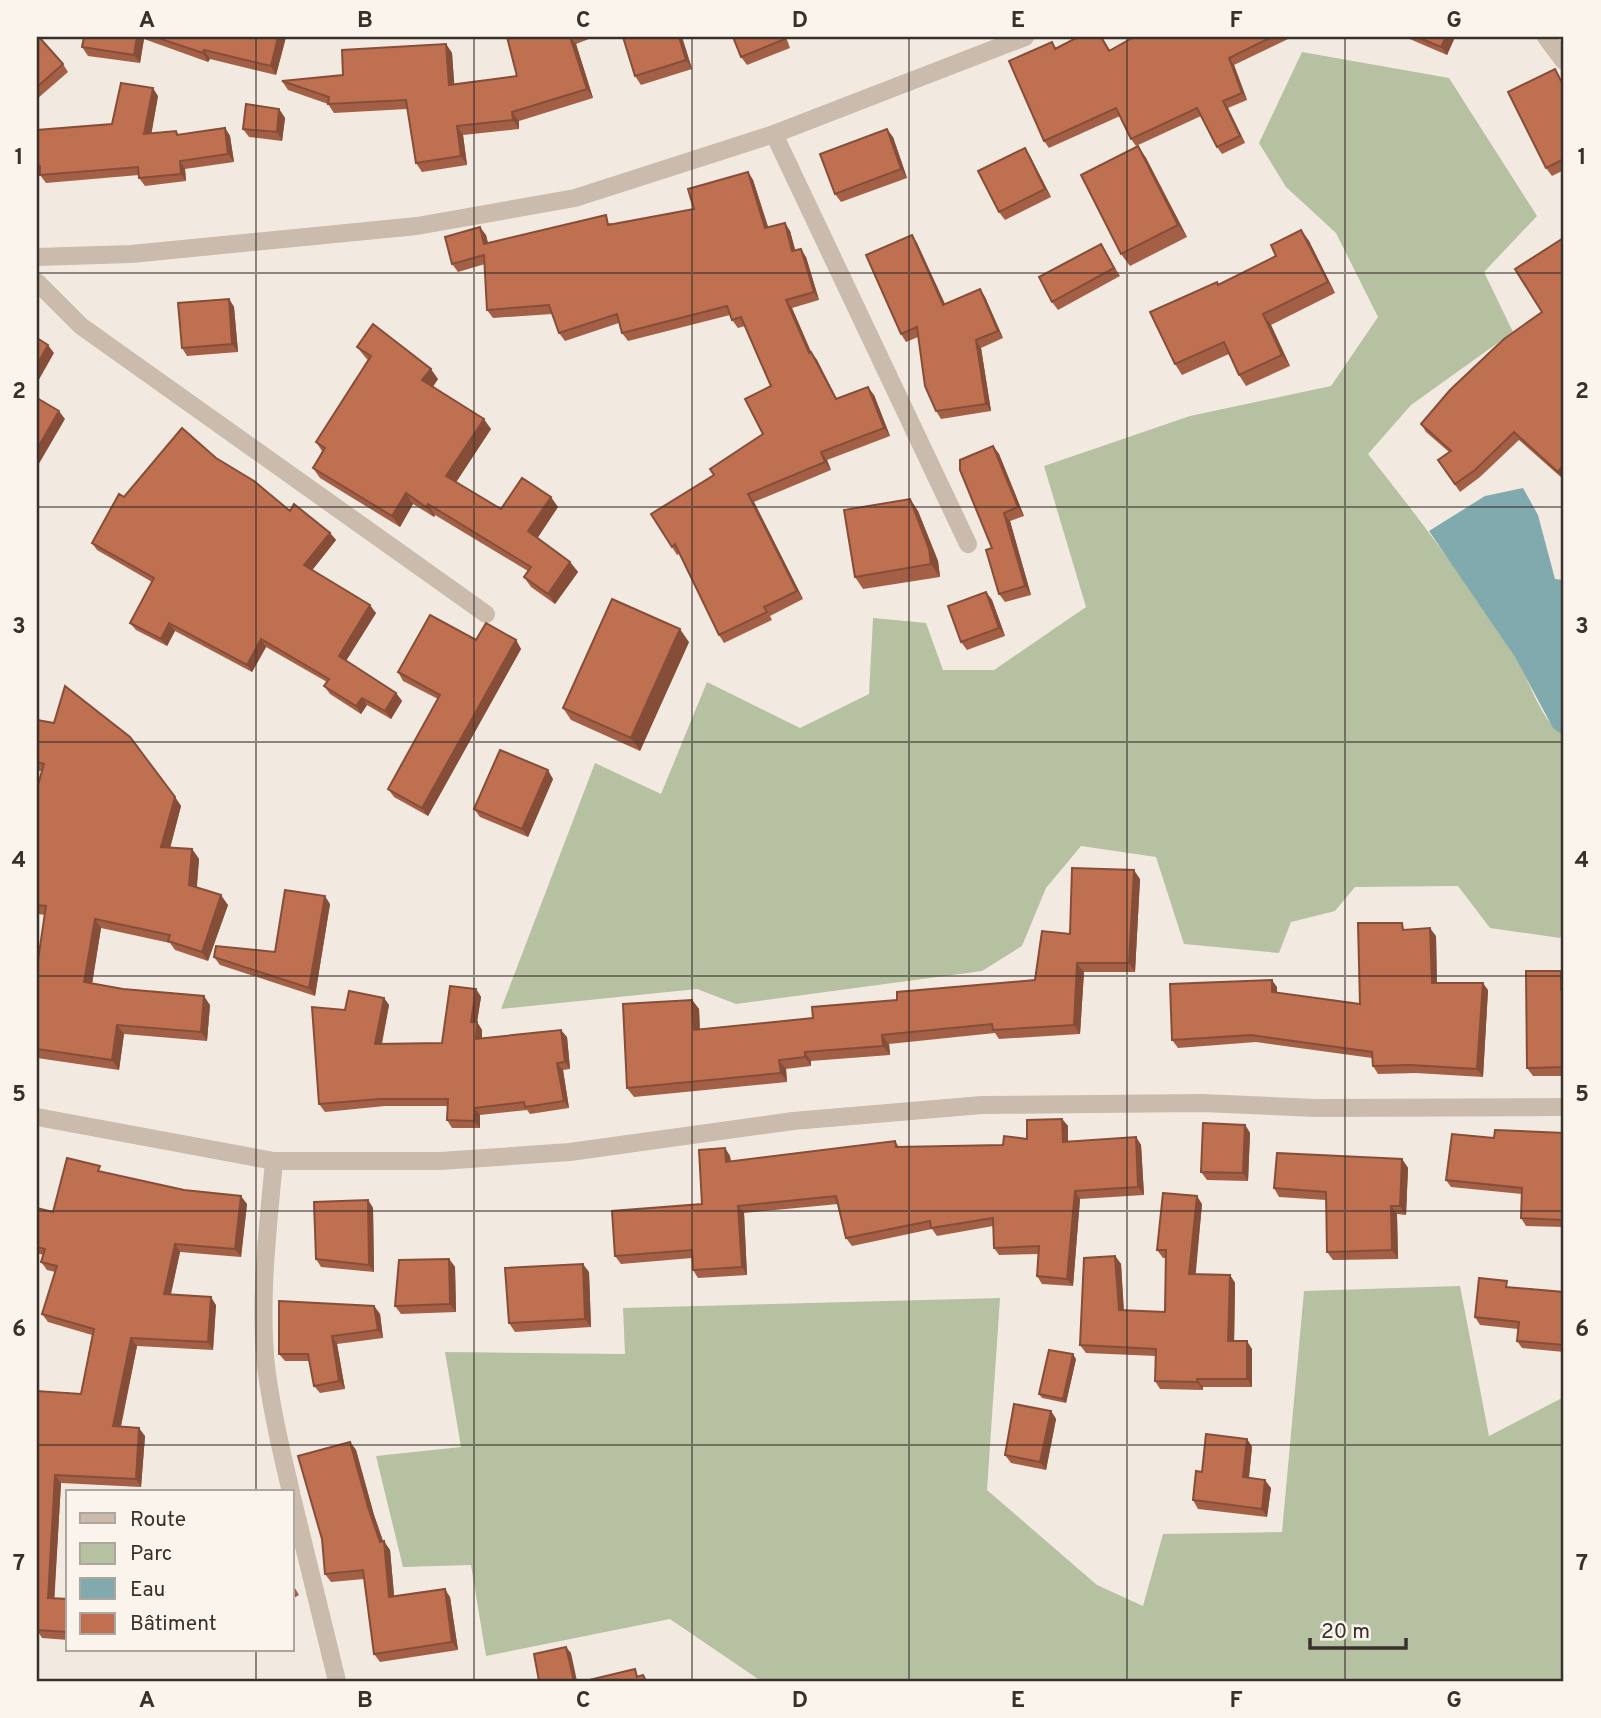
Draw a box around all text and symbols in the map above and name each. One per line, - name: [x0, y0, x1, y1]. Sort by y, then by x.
- text: A: [139, 7, 155, 36]
- text: B: [357, 7, 373, 36]
- text: C: [576, 7, 590, 36]
- text: D: [792, 7, 808, 36]
- text: E: [1011, 7, 1025, 36]
- text: F: [1229, 7, 1243, 36]
- text: G: [1446, 7, 1462, 36]
- text: 1: [14, 144, 24, 173]
- text: 1: [1577, 144, 1587, 173]
- text: 2: [12, 378, 26, 407]
- text: 2: [1575, 378, 1589, 407]
- text: 3: [12, 613, 26, 642]
- text: 3: [1575, 613, 1589, 642]
- text: 4: [12, 847, 26, 876]
- text: 4: [1575, 847, 1589, 876]
- text: 5: [12, 1081, 26, 1110]
- text: 5: [1575, 1081, 1589, 1110]
- text: 6: [12, 1316, 26, 1345]
- text: 6: [1575, 1316, 1589, 1345]
- legend: [66, 1490, 294, 1652]
- text: Route: [130, 1507, 186, 1534]
- text: Parc: [130, 1541, 172, 1568]
- text: 7: [13, 1550, 25, 1579]
- text: 7: [1576, 1550, 1588, 1579]
- text: Eau: [130, 1577, 165, 1604]
- scale bar: [1310, 1606, 1407, 1650]
- text: Bâtiment: [130, 1611, 217, 1638]
- text: 20 m: [1321, 1619, 1370, 1646]
- text: A: [139, 1687, 155, 1716]
- text: B: [357, 1687, 373, 1716]
- text: C: [576, 1687, 590, 1716]
- text: D: [792, 1687, 808, 1716]
- text: E: [1011, 1687, 1025, 1716]
- text: F: [1229, 1687, 1243, 1716]
- text: G: [1446, 1687, 1462, 1716]

